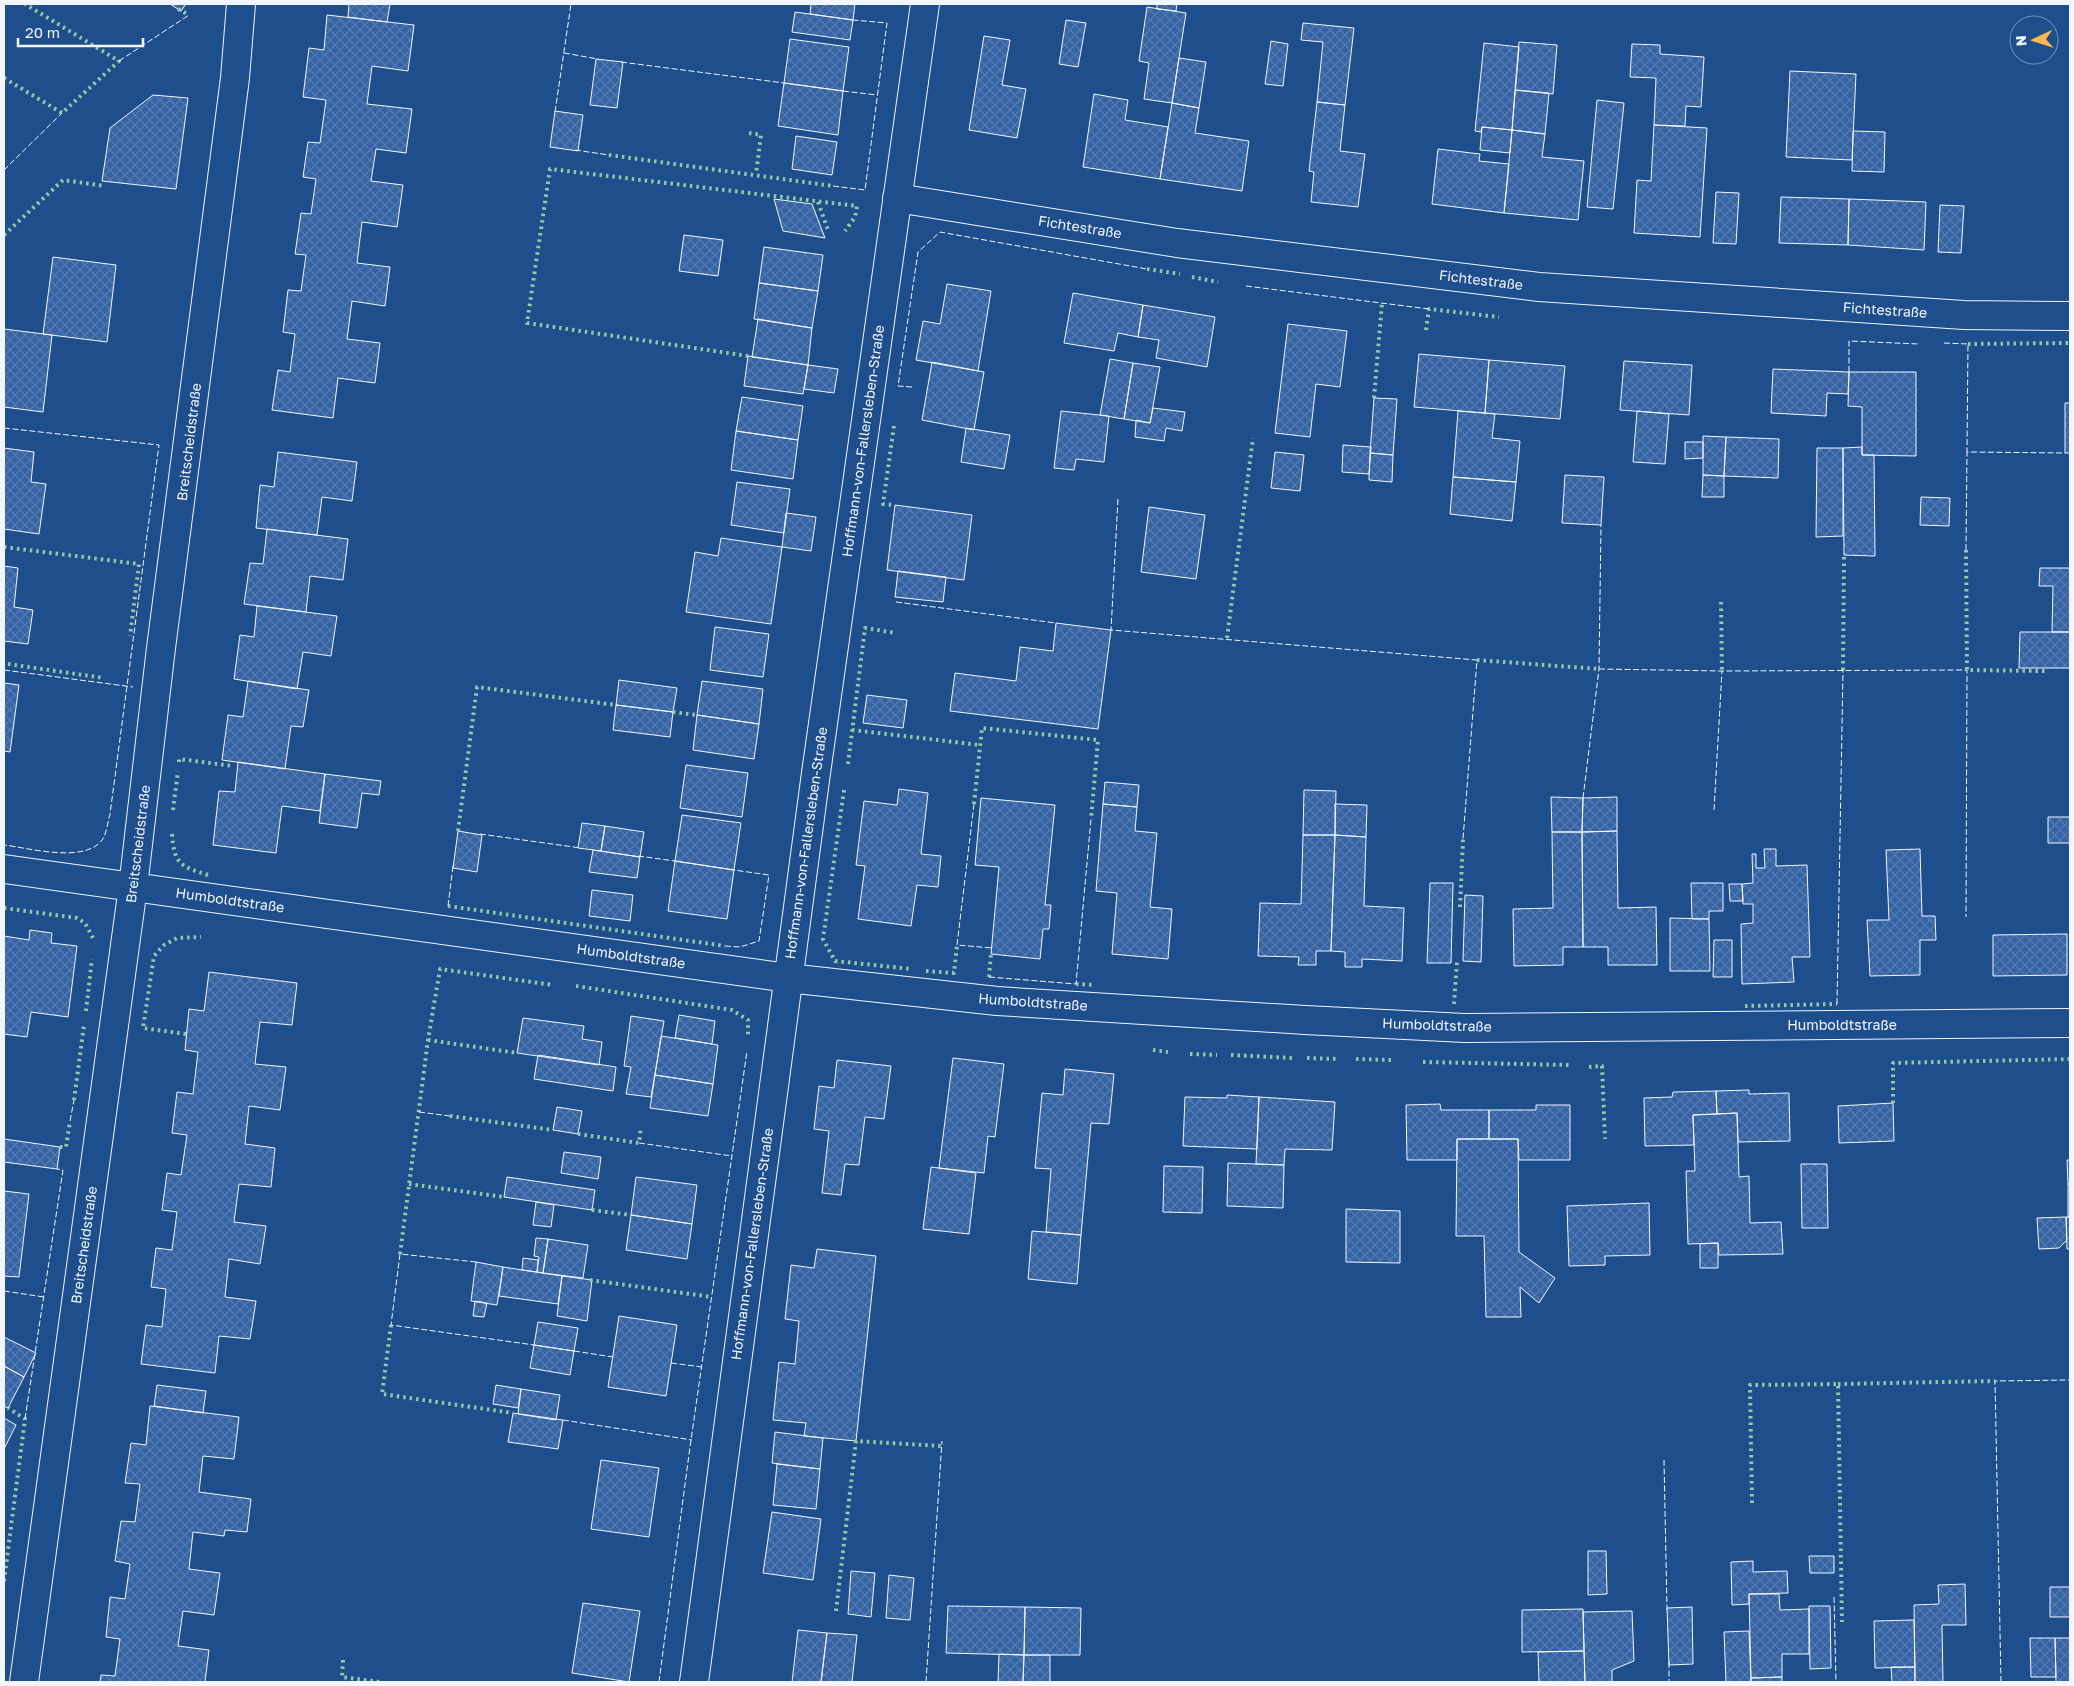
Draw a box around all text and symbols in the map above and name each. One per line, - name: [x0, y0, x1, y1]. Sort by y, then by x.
- scale bar: [18, 15, 142, 47]
- north arrow: [2009, 15, 2059, 65]
- text: 20 m: [25, 23, 60, 41]
- text: N: [2012, 35, 2029, 47]
- street label: Fichtestraße: [1037, 212, 1123, 242]
- street label: Fichtestraße: [1438, 266, 1524, 293]
- street label: Fichtestraße: [1842, 298, 1928, 321]
- street label: Hoffmann-von-Fallersleben-Straße: [838, 324, 887, 558]
- street label: Breitscheidstraße: [173, 382, 204, 502]
- street label: Hoffmann-von-Fallersleben-Straße: [781, 726, 830, 960]
- street label: Breitscheidstraße: [122, 784, 153, 904]
- street label: Humboldtstraße: [175, 883, 286, 916]
- street label: Humboldtstraße: [576, 939, 687, 972]
- street label: Humboldtstraße: [978, 989, 1088, 1014]
- street label: Humboldtstraße: [1382, 1014, 1492, 1035]
- street label: Humboldtstraße: [1787, 1016, 1897, 1033]
- street label: Hoffmann-von-Fallersleben-Straße: [727, 1127, 776, 1361]
- street label: Breitscheidstraße: [67, 1185, 100, 1305]

